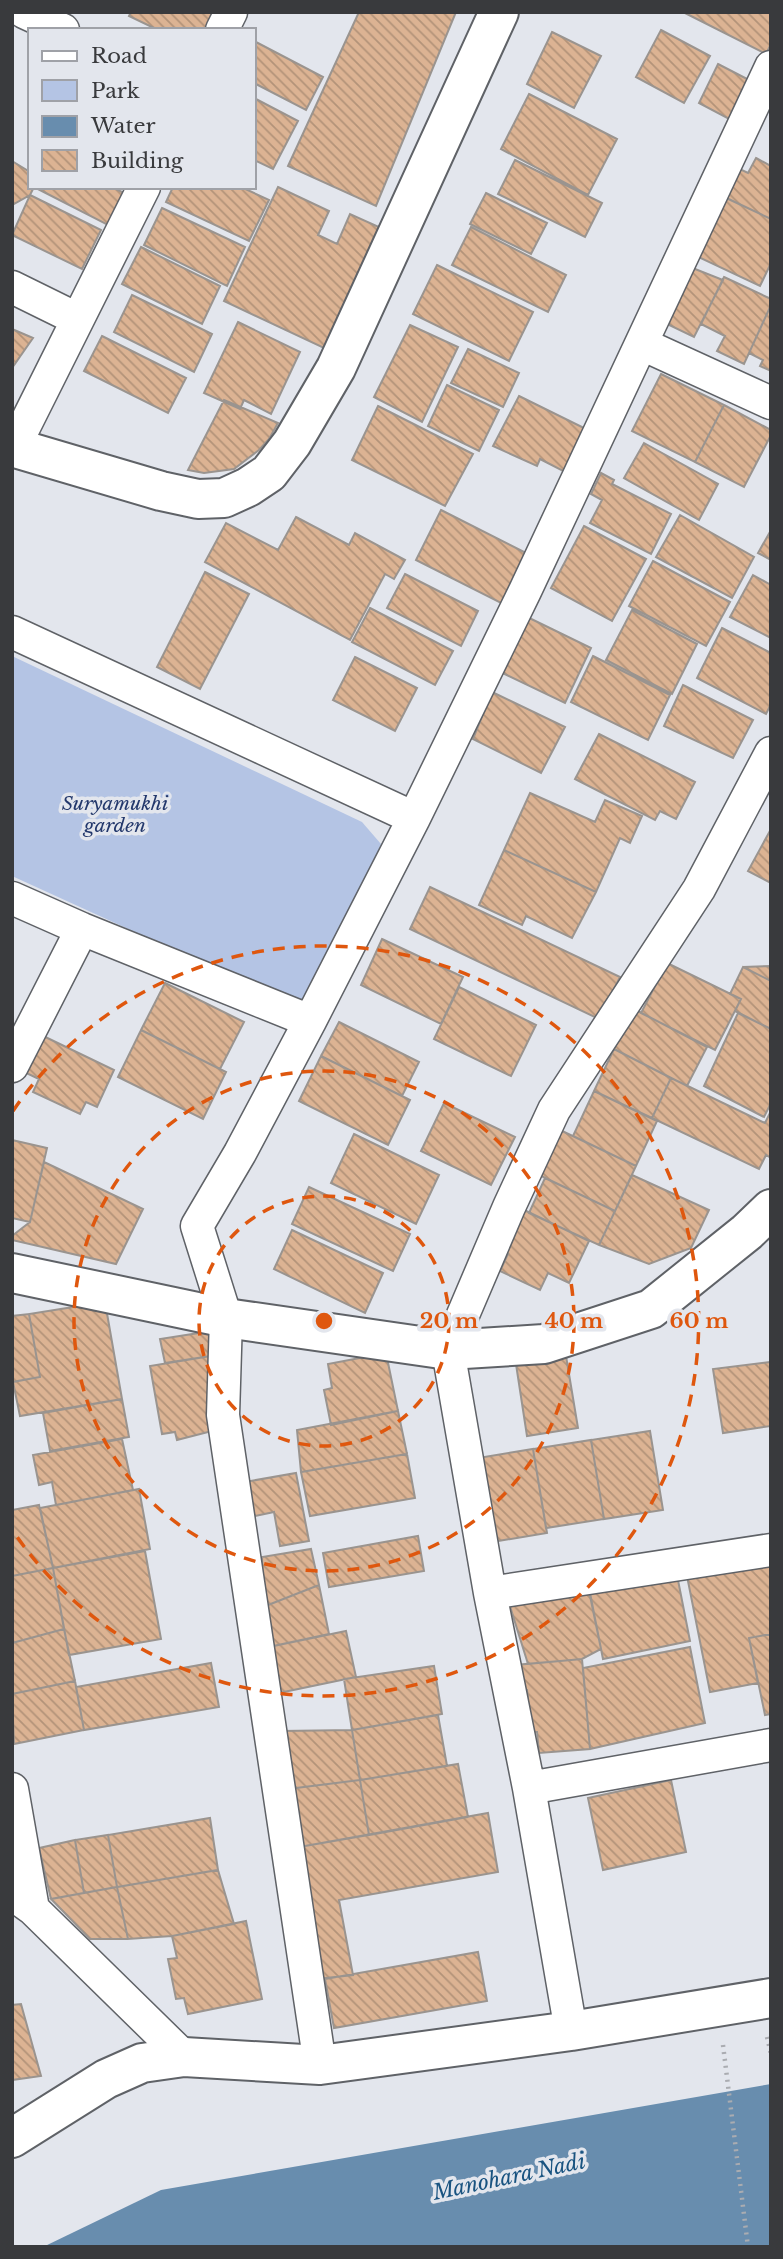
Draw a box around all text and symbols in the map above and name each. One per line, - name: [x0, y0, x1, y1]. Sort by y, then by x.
- legend: [28, 28, 256, 189]
- text: Road: [91, 43, 147, 69]
- text: Park: [91, 78, 140, 104]
- text: Water: [90, 113, 155, 139]
- text: Building: [91, 148, 184, 174]
- park label: Suryamukhi garden: [62, 792, 169, 837]
- text: 20 m: [420, 1308, 478, 1334]
- text: 40 m: [545, 1308, 603, 1334]
- text: 60 m: [670, 1308, 728, 1334]
- centre of rings: [312, 1309, 336, 1333]
- water label: Manohara Nadi: [429, 2148, 588, 2206]

